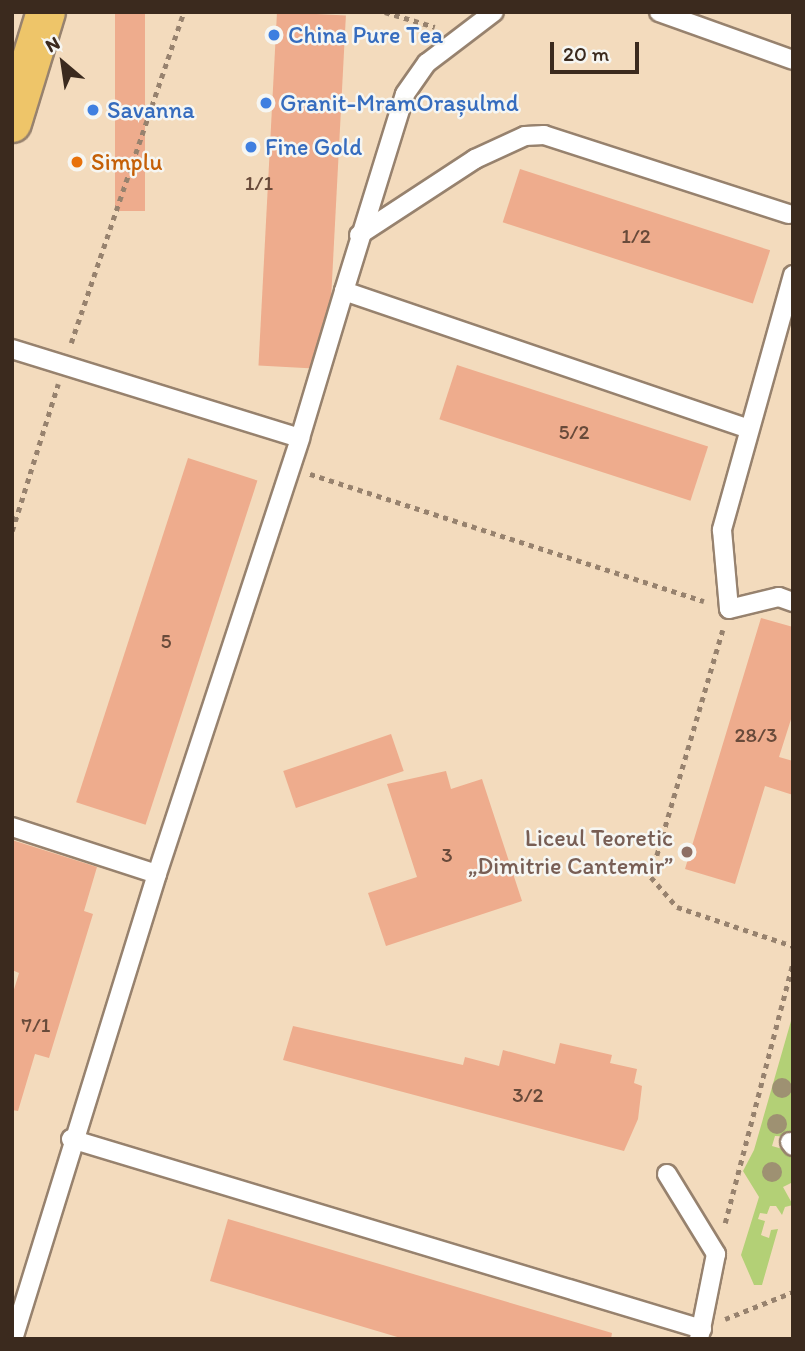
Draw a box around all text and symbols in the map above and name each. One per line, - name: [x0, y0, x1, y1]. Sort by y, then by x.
- place label: China Pure Tea: [288, 21, 440, 49]
- marker: China Pure Tea: [266, 27, 282, 43]
- north arrow: [28, 28, 98, 98]
- scale bar: [553, 28, 642, 72]
- text: N: [41, 31, 64, 57]
- text: 20 m: [563, 41, 609, 66]
- place label: Granit-MramOrașulmd: [280, 89, 519, 117]
- marker: Granit-MramOrașulmd: [258, 95, 274, 111]
- place label: Savanna: [107, 96, 195, 124]
- marker: Savanna: [85, 102, 101, 118]
- place label: Fine Gold: [265, 133, 362, 161]
- marker: Fine Gold: [243, 139, 259, 155]
- place label: Simplu: [91, 148, 163, 176]
- marker: Simplu: [69, 154, 85, 170]
- house number: 1/1: [245, 170, 273, 196]
- house number: 1/2: [621, 223, 651, 249]
- house number: 5/2: [559, 419, 589, 445]
- house number: 5: [160, 628, 172, 654]
- house number: 28/3: [735, 722, 777, 748]
- place label: Liceul Teoretic „Dimitrie Cantemir”: [468, 824, 673, 880]
- house number: 3: [441, 842, 453, 868]
- marker: Liceul Teoretic „Dimitrie Cantemir”: [679, 844, 695, 860]
- house number: 7/1: [21, 1012, 51, 1038]
- house number: 3/2: [512, 1082, 544, 1108]

